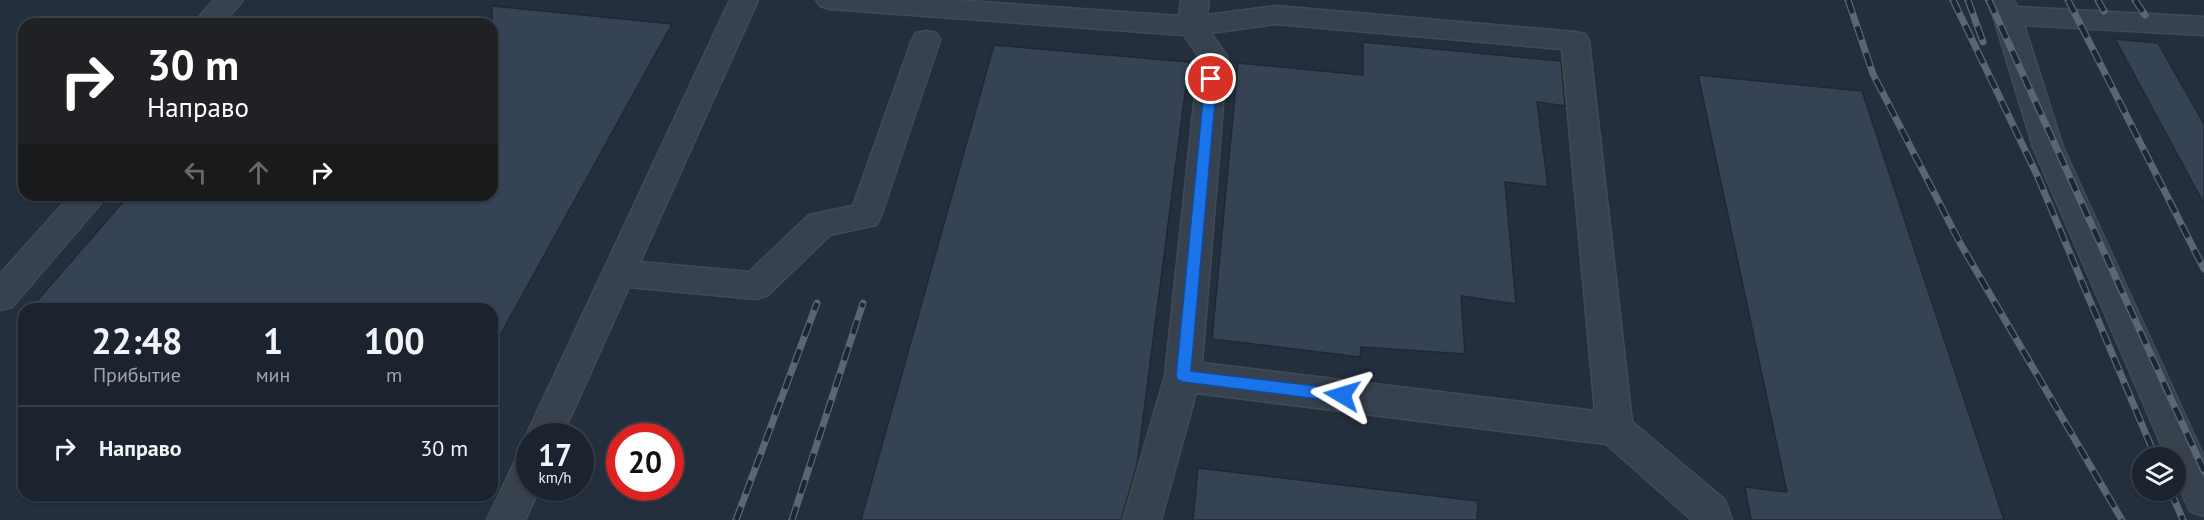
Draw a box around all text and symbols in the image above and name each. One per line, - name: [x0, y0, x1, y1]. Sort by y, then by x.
- text: 30 m: [147, 37, 239, 92]
- icon: right: [48, 42, 126, 120]
- pin: [1185, 53, 1236, 104]
- icon: arrive: [1194, 62, 1227, 95]
- text: Направо: [147, 90, 249, 124]
- icon: left: [179, 156, 212, 189]
- icon: ahead: [242, 156, 275, 189]
- icon: right: [305, 156, 338, 189]
- text: 22:48: [91, 317, 183, 364]
- text: 1: [263, 317, 283, 364]
- text: 100: [364, 317, 425, 364]
- text: Прибытие: [93, 362, 181, 388]
- text: мин: [256, 362, 290, 388]
- text: m: [386, 362, 402, 388]
- position arrow: [1310, 363, 1374, 427]
- speed limit sign: 20: [606, 423, 684, 501]
- icon: right: [48, 432, 81, 465]
- text: Направо: [99, 434, 182, 462]
- text: 30 m: [420, 434, 468, 462]
- text: 17: [538, 435, 572, 474]
- map controls: [2132, 447, 2186, 501]
- button: layers: [2132, 447, 2186, 501]
- text: km/h: [539, 468, 571, 487]

